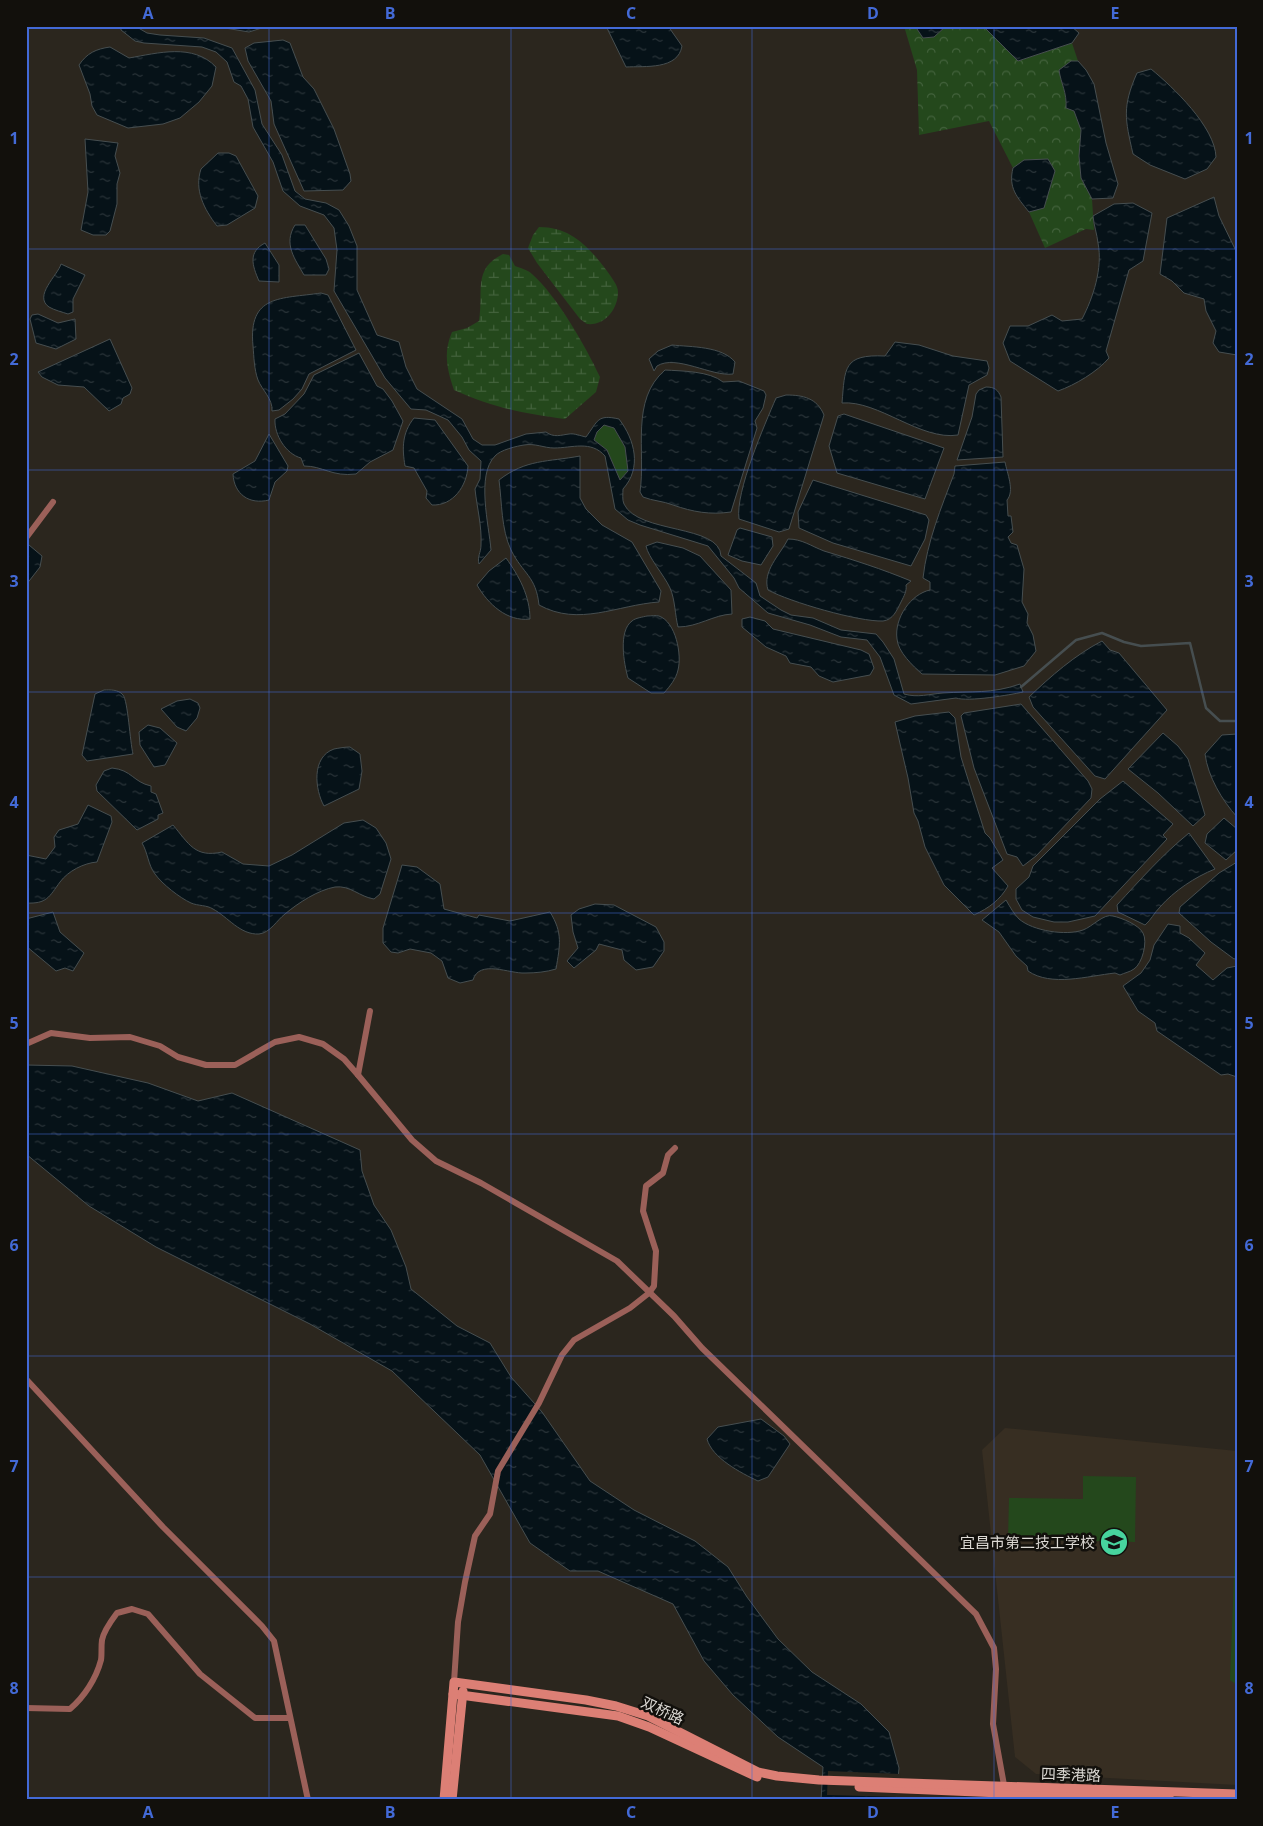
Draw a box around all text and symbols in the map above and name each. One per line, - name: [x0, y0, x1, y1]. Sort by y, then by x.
- text: A: [142, 2, 154, 24]
- text: B: [385, 2, 395, 24]
- text: C: [626, 2, 636, 24]
- text: D: [867, 2, 879, 24]
- text: E: [1111, 2, 1120, 24]
- text: 1: [9, 127, 19, 149]
- text: 1: [1244, 127, 1254, 149]
- text: 2: [9, 348, 19, 370]
- text: 2: [1244, 348, 1254, 370]
- text: 3: [9, 570, 19, 592]
- text: 3: [1244, 570, 1254, 592]
- text: 4: [9, 791, 19, 813]
- text: 4: [1244, 791, 1254, 813]
- text: 5: [9, 1012, 19, 1034]
- text: 5: [1244, 1012, 1254, 1034]
- text: 6: [9, 1234, 19, 1256]
- text: 6: [1244, 1234, 1254, 1256]
- text: 7: [9, 1455, 19, 1477]
- text: 7: [1244, 1455, 1254, 1477]
- school or university icon: 宜昌市第二技工学校: [1099, 1527, 1129, 1557]
- place label: 宜昌市第二技工学校: [960, 1532, 1095, 1552]
- text: 8: [9, 1677, 19, 1699]
- text: 8: [1244, 1677, 1254, 1699]
- street label: 双桥路: [638, 1691, 688, 1729]
- street label: 四季港路: [1041, 1763, 1101, 1785]
- text: A: [142, 1801, 154, 1823]
- text: B: [385, 1801, 395, 1823]
- text: C: [626, 1801, 636, 1823]
- text: D: [867, 1801, 879, 1823]
- text: E: [1111, 1801, 1120, 1823]

